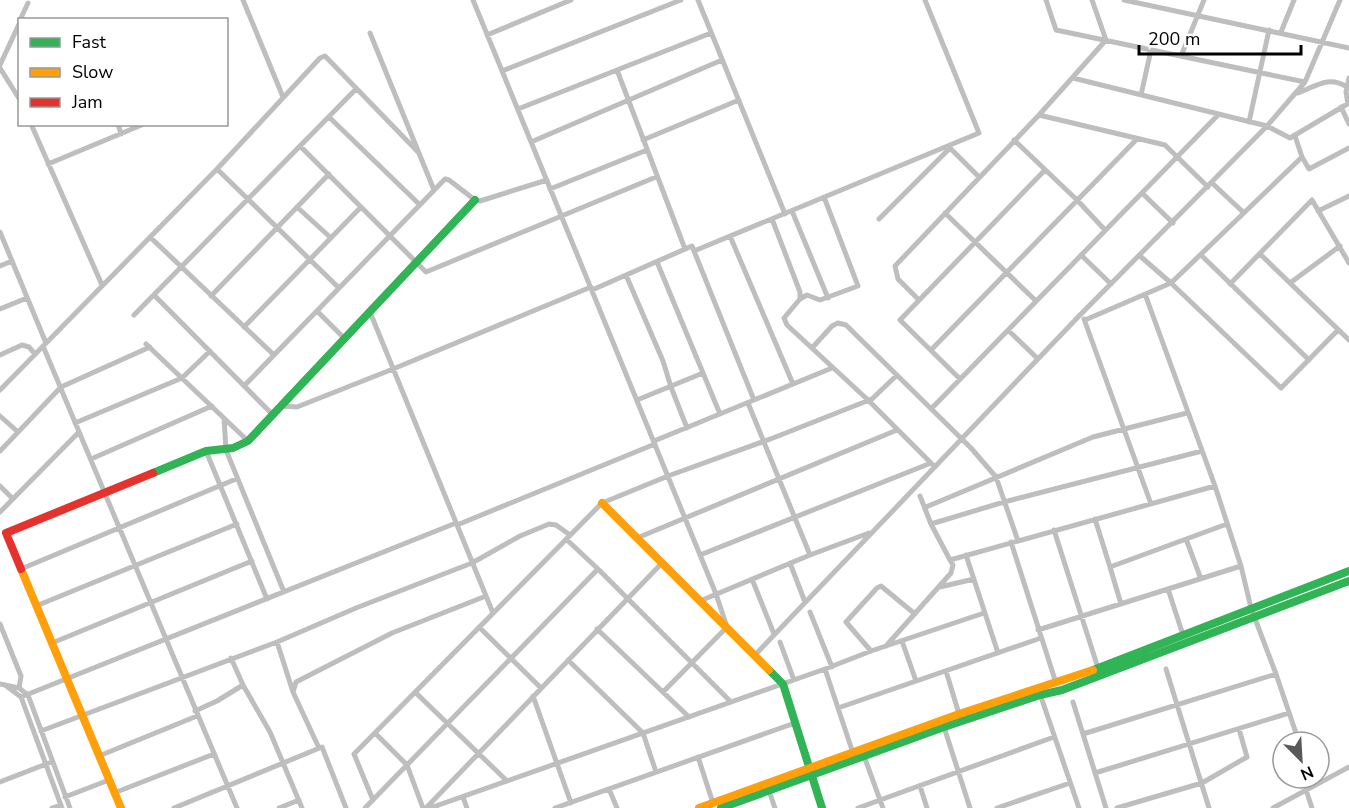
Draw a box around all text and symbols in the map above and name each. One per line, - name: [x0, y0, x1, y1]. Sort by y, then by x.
- legend: [18, 18, 228, 126]
- scale bar: [1139, 18, 1301, 56]
- text: 200 m: [1148, 27, 1200, 51]
- text: Fast: [72, 30, 107, 54]
- text: Slow: [72, 60, 113, 84]
- text: Jam: [71, 90, 103, 114]
- north arrow: [1271, 730, 1331, 790]
- text: N: [1297, 760, 1317, 785]

